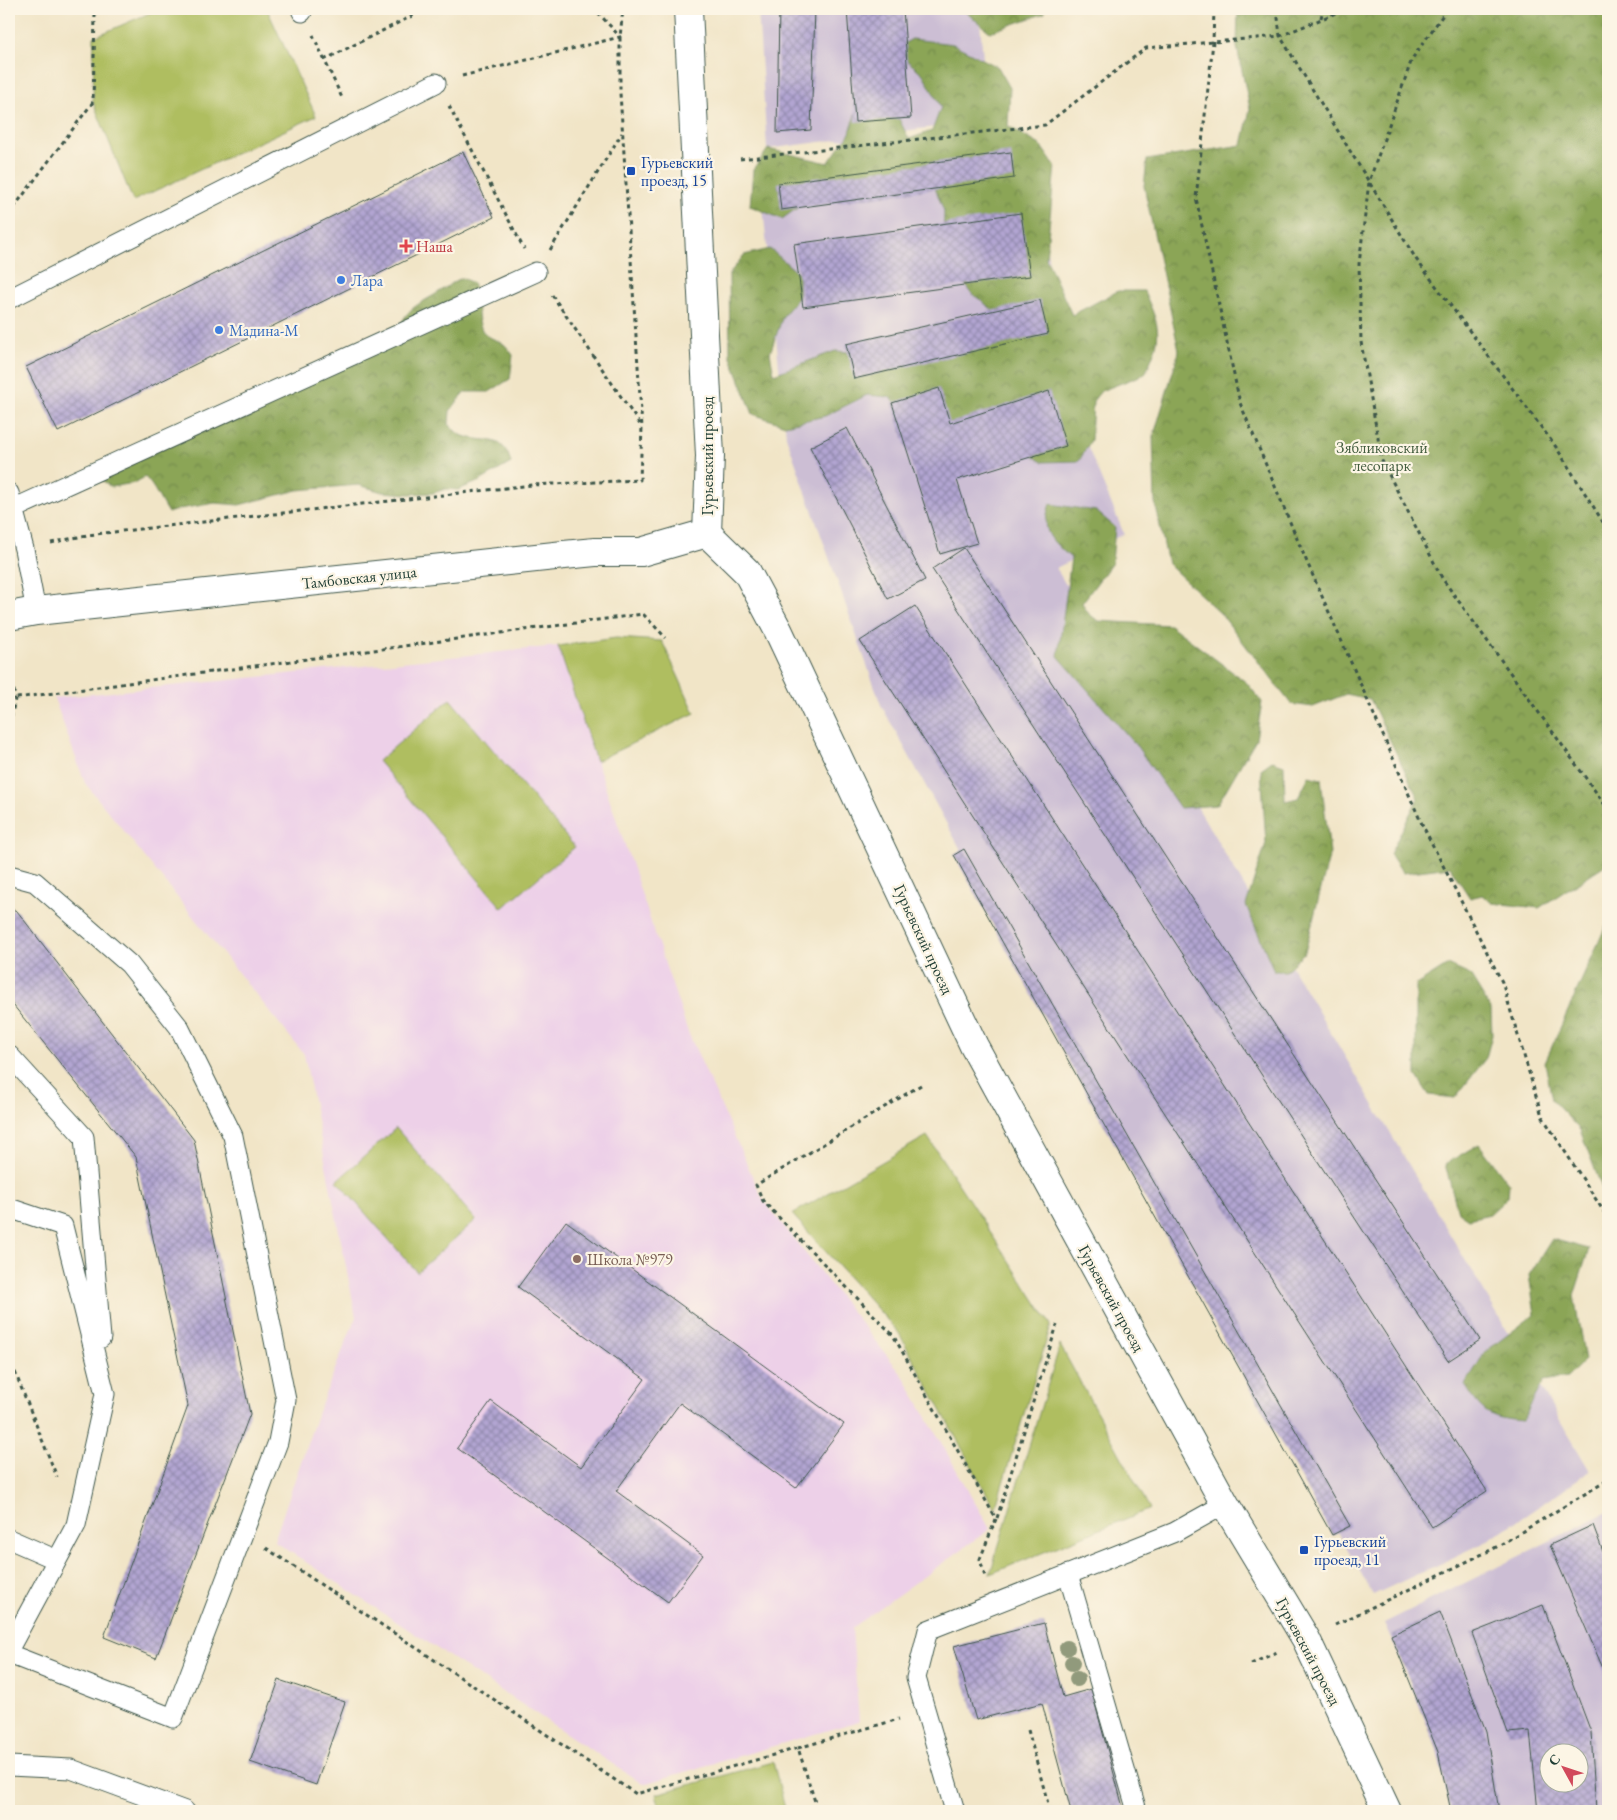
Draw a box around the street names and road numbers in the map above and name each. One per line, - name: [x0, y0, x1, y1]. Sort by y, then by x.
- street label: Гурьевский проезд: [697, 396, 718, 516]
- street label: Тамбовская улица: [301, 561, 418, 594]
- street label: Гурьевский проезд: [889, 881, 959, 998]
- street label: Гурьевский проезд: [1074, 1241, 1150, 1356]
- street label: Гурьевский проезд: [1271, 1594, 1346, 1709]

